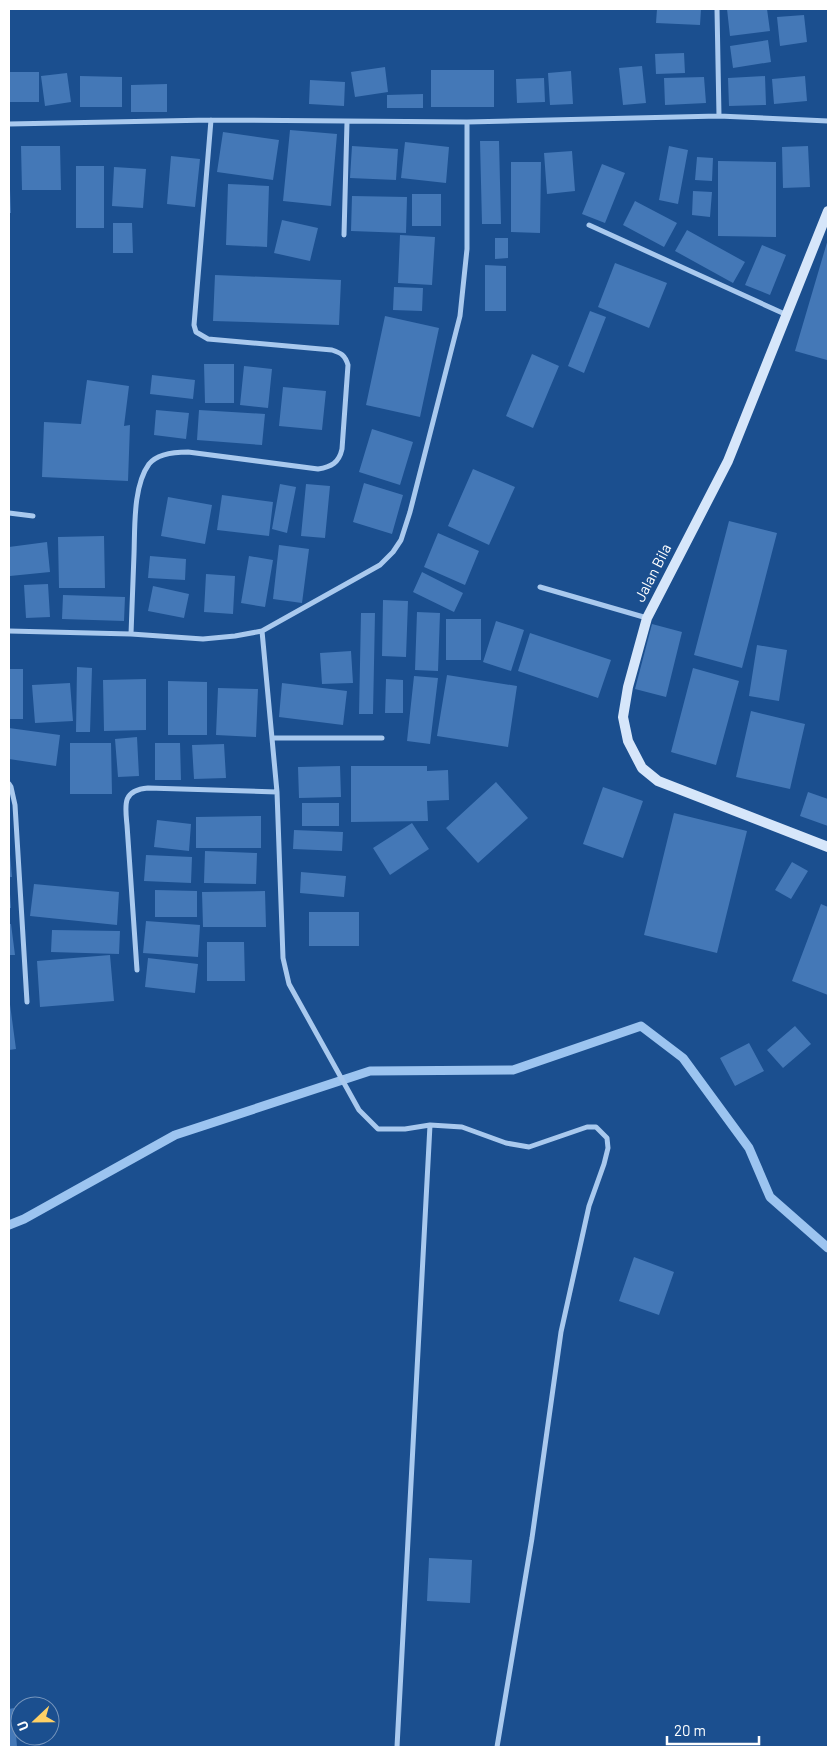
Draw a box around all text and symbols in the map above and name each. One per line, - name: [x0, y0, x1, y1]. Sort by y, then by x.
- street label: Jalan Bila: [630, 540, 674, 605]
- north arrow: [10, 1696, 60, 1746]
- scale bar: [667, 1714, 760, 1746]
- text: U: [13, 1719, 32, 1733]
- text: 20 m: [674, 1721, 706, 1739]

